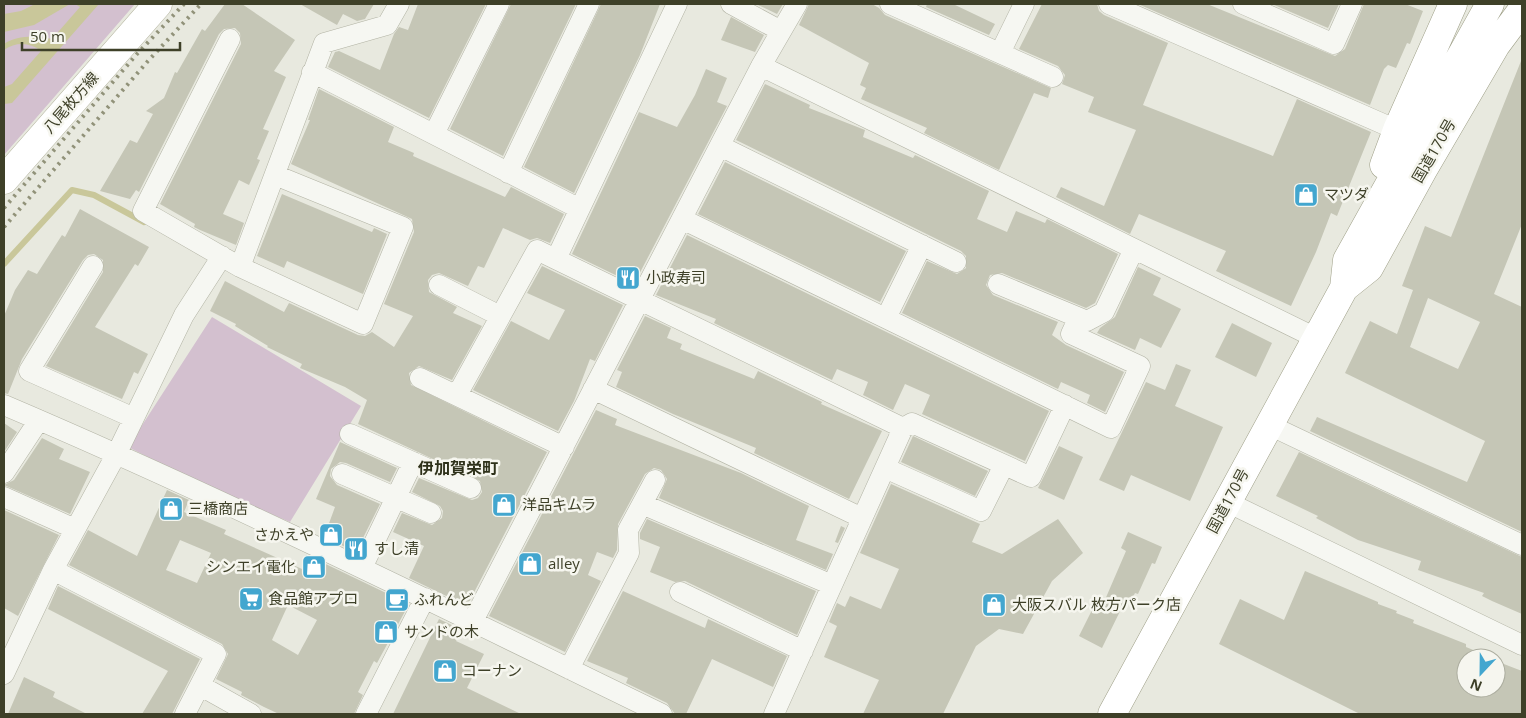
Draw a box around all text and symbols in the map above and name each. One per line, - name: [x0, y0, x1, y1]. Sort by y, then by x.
- scale bar: [22, 20, 180, 52]
- text: 50 m: [30, 26, 65, 46]
- street label: 八尾枚方線: [38, 67, 102, 137]
- street label: 国道170号: [1407, 115, 1459, 186]
- shop icon: マツダ: [1293, 182, 1319, 208]
- place label: マツダ: [1324, 184, 1369, 204]
- restaurant icon: 小政寿司: [615, 265, 641, 291]
- place label: 小政寿司: [646, 267, 706, 287]
- district label: 伊加賀栄町: [417, 457, 498, 479]
- street label: 国道170号: [1202, 465, 1253, 536]
- shop icon: 洋品キムラ: [491, 492, 517, 518]
- place label: 洋品キムラ: [522, 494, 596, 514]
- shop icon: 三橋商店: [158, 496, 184, 522]
- place label: 三橋商店: [188, 498, 248, 518]
- shop icon: さかえや: [318, 522, 344, 548]
- place label: さかえや: [254, 524, 314, 544]
- restaurant icon: すし清: [343, 536, 369, 562]
- place label: すし清: [374, 538, 419, 558]
- shop icon: alley: [517, 551, 543, 577]
- place label: alley: [548, 553, 580, 573]
- shop icon: シンエイ電化: [301, 554, 327, 580]
- place label: シンエイ電化: [206, 556, 296, 576]
- supermarket icon: 食品館アプロ: [238, 586, 264, 612]
- cafe icon: ふれんど: [384, 587, 410, 613]
- place label: 食品館アプロ: [268, 588, 358, 608]
- place label: ふれんど: [414, 589, 474, 609]
- shop icon: 大阪スバル 枚方パーク店: [981, 592, 1007, 618]
- place label: 大阪スバル 枚方パーク店: [1012, 594, 1181, 614]
- shop icon: サンドの木: [373, 619, 399, 645]
- place label: サンドの木: [404, 621, 479, 641]
- north arrow: [1456, 648, 1506, 698]
- shop icon: コーナン: [432, 658, 458, 684]
- place label: コーナン: [462, 660, 522, 680]
- text: N: [1467, 675, 1485, 696]

